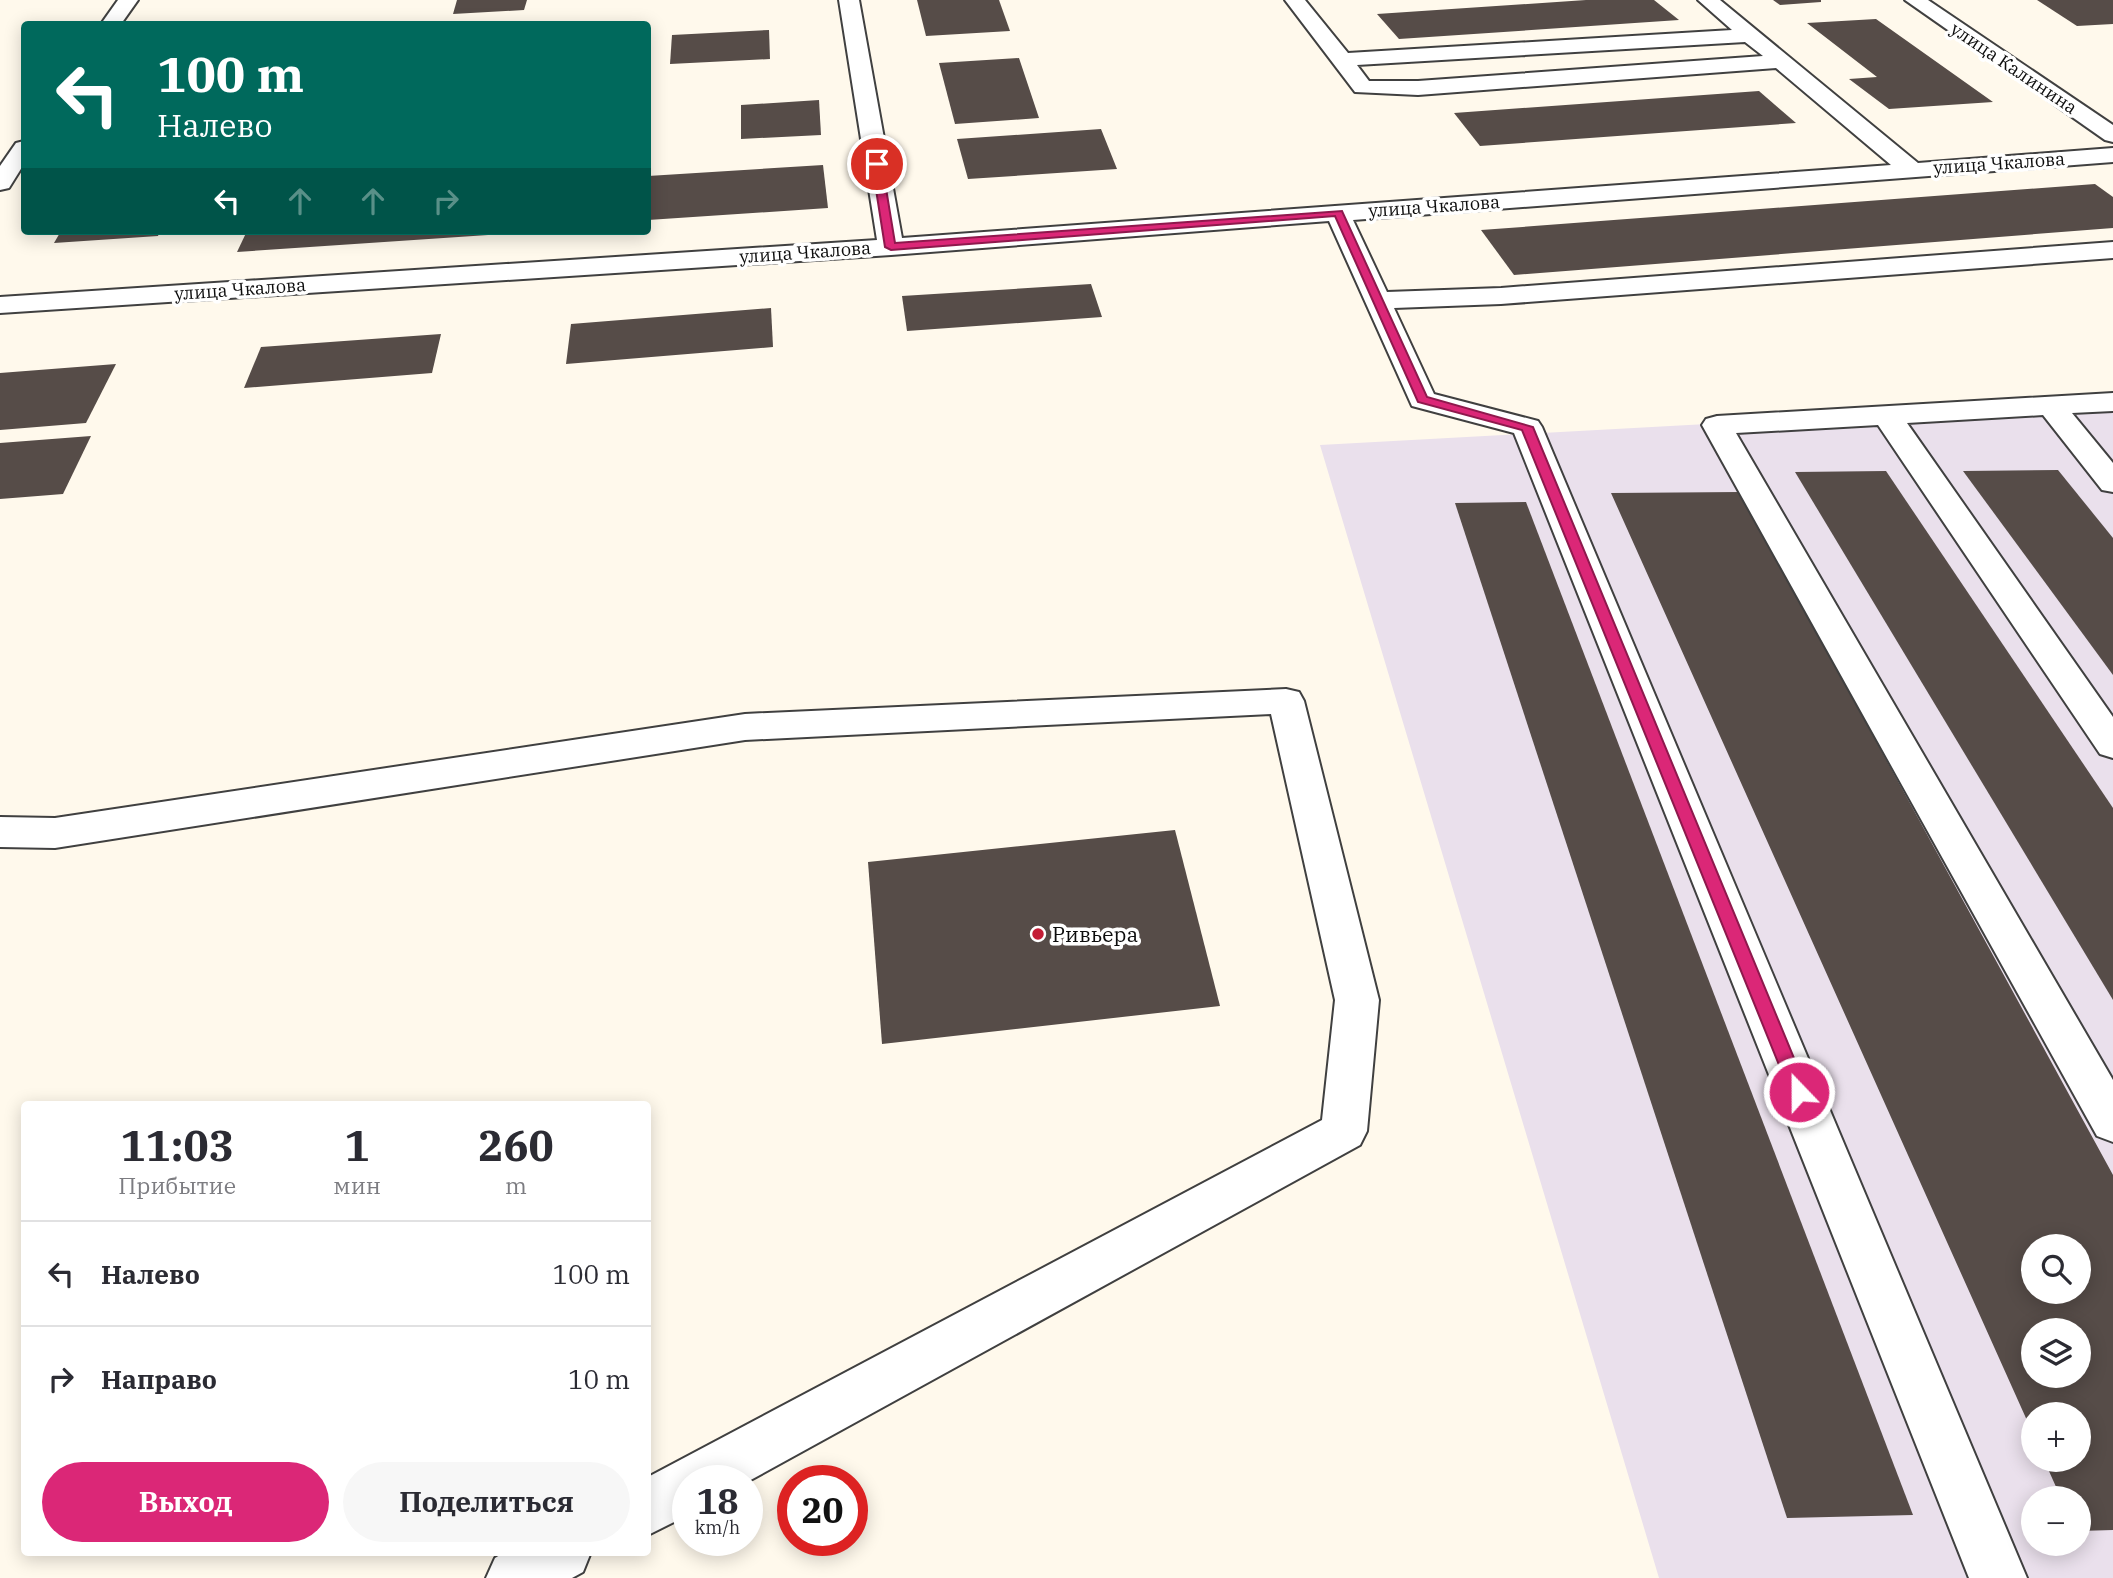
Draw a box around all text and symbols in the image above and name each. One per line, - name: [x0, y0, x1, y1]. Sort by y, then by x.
- street label: улица Калинина: [1946, 17, 2082, 119]
- text: 100 m: [157, 42, 304, 105]
- icon: left: [42, 49, 133, 140]
- text: Налево: [157, 104, 273, 146]
- pin: [847, 134, 907, 194]
- icon: arrive: [858, 145, 896, 183]
- street label: улица Чкалова: [1932, 147, 2066, 179]
- icon: left: [208, 182, 246, 220]
- icon: ahead: [281, 182, 319, 220]
- icon: ahead: [354, 182, 392, 220]
- icon: right: [427, 182, 465, 220]
- street label: улица Чкалова: [1367, 190, 1501, 222]
- street label: улица Чкалова: [738, 236, 872, 268]
- street label: улица Чкалова: [173, 273, 307, 305]
- place label: Ривьера: [1052, 920, 1138, 948]
- marker: Ривьера: [1030, 926, 1046, 942]
- position arrow: [1762, 1055, 1836, 1129]
- text: 11:03: [120, 1118, 234, 1173]
- text: 1: [345, 1118, 370, 1173]
- text: 260: [478, 1118, 554, 1173]
- text: Прибытие: [118, 1170, 236, 1200]
- text: мин: [333, 1170, 381, 1200]
- text: m: [505, 1170, 527, 1200]
- map controls: [2021, 1234, 2091, 1556]
- button: search: [2021, 1234, 2091, 1304]
- icon: left: [42, 1255, 80, 1293]
- text: Налево: [101, 1257, 200, 1291]
- text: 100 m: [552, 1257, 630, 1291]
- button: layers: [2021, 1318, 2091, 1388]
- icon: right: [42, 1360, 80, 1398]
- text: Направо: [101, 1362, 217, 1396]
- text: 10 m: [568, 1362, 630, 1396]
- button: +: [2021, 1402, 2091, 1472]
- button: Выход: [42, 1462, 329, 1542]
- button: Поделиться: [343, 1462, 630, 1542]
- speed limit sign: 20: [777, 1465, 868, 1556]
- text: 18: [696, 1478, 739, 1524]
- button: −: [2021, 1486, 2091, 1556]
- text: km/h: [695, 1516, 740, 1539]

